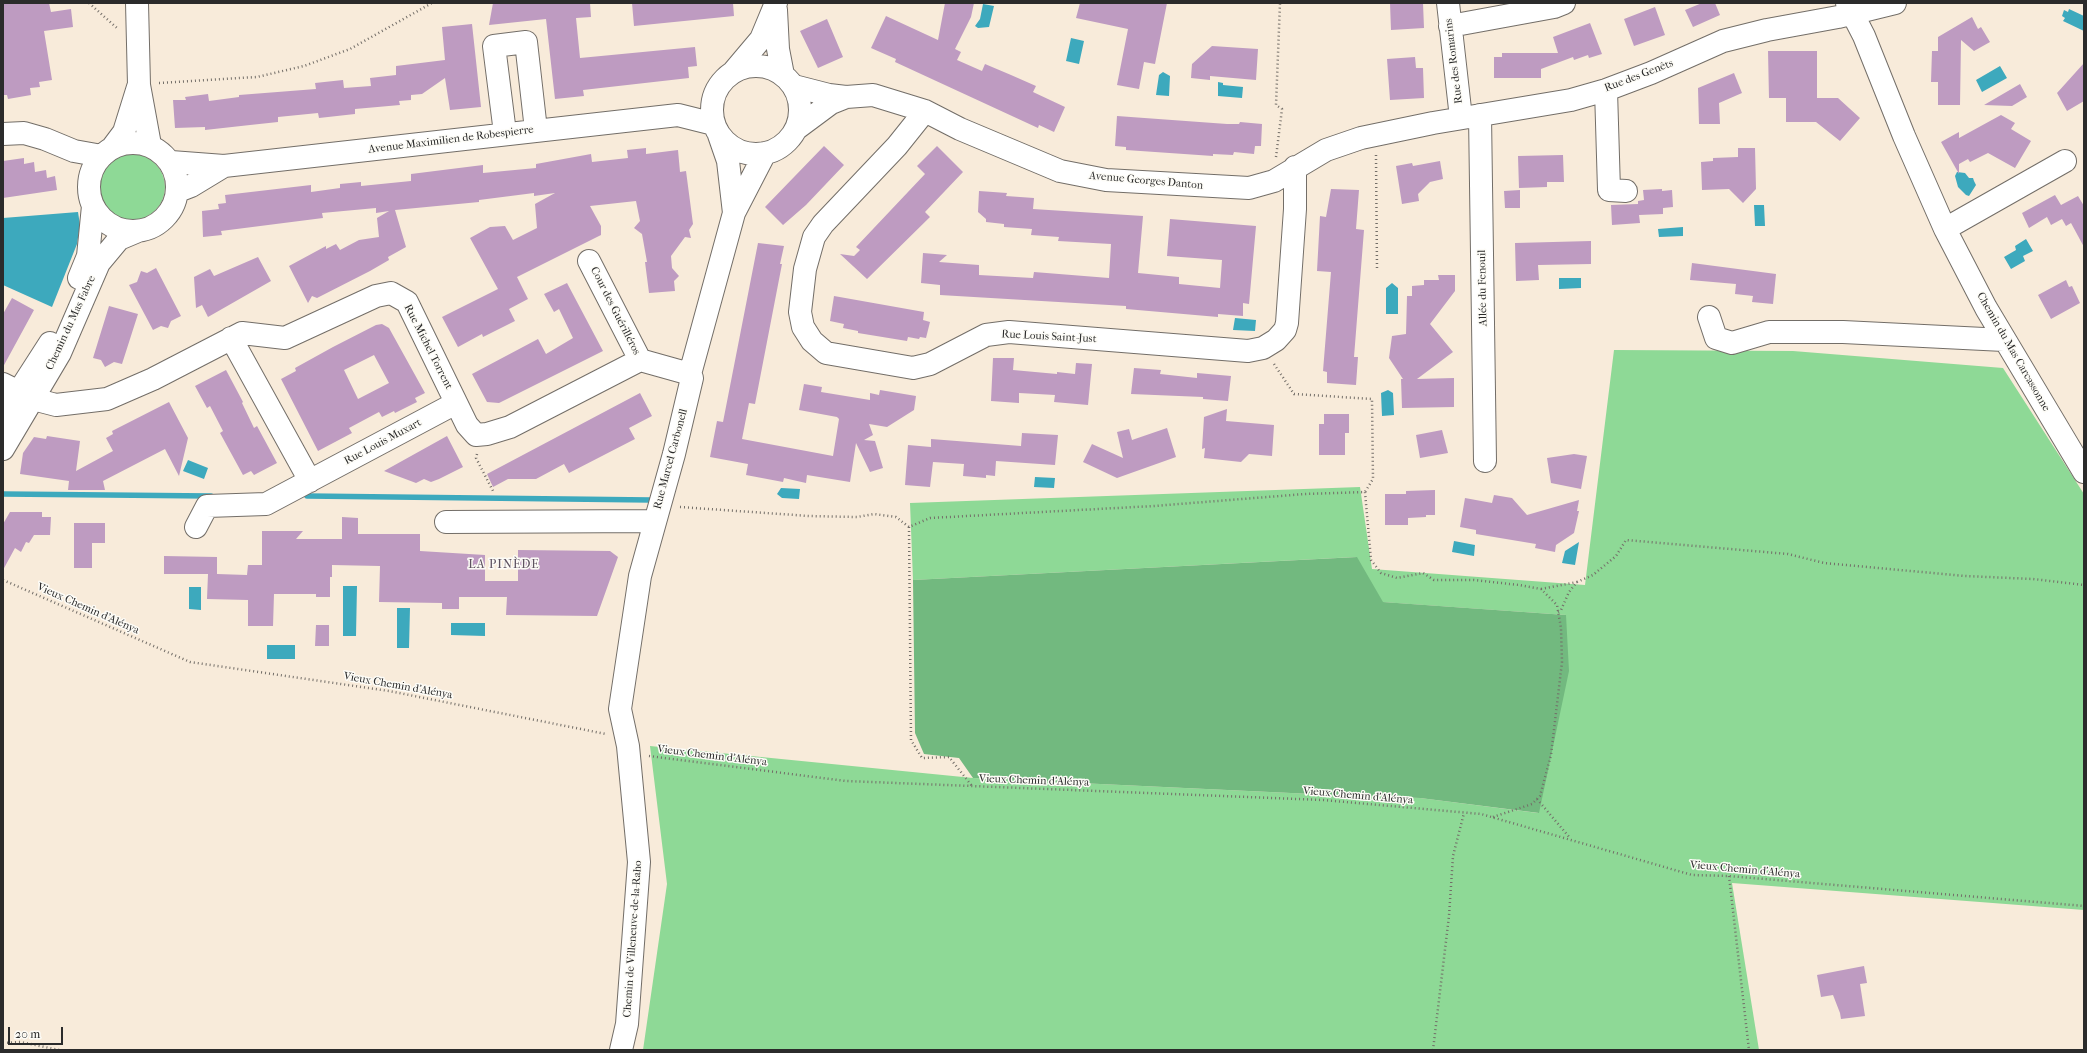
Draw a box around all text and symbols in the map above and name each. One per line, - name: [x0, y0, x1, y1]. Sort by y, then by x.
- street label: Rue des Romarins: [1442, 18, 1466, 104]
- street label: Rue des Genêts: [1603, 57, 1675, 95]
- street label: Avenue Maximilien de Robespierre: [368, 123, 534, 157]
- street label: Avenue Georges Danton: [1088, 169, 1204, 193]
- street label: Allée du Fenouil: [1476, 250, 1490, 326]
- street label: Cour des Guérilléros: [587, 265, 643, 357]
- street label: Chemin du Mas Fabre: [43, 274, 99, 372]
- street label: Chemin du Mas Carcassonne: [1974, 290, 2052, 414]
- street label: Rue Michel Torrent: [401, 302, 455, 392]
- street label: Rue Louis Saint-Just: [1001, 328, 1097, 346]
- street label: Rue Marcel Carbonell: [651, 407, 691, 511]
- street label: Rue Louis Muxart: [342, 416, 424, 468]
- district label: LA PINÈDE: [468, 558, 540, 572]
- street label: Vieux Chemin d’Alénya: [35, 581, 141, 637]
- street label: Vieux Chemin d’Alénya: [343, 670, 453, 702]
- street label: Vieux Chemin d’Alénya: [656, 743, 768, 769]
- street label: Vieux Chemin d’Alénya: [979, 772, 1089, 790]
- street label: Vieux Chemin d’Alénya: [1302, 785, 1414, 807]
- street label: Vieux Chemin d’Alénya: [1689, 859, 1801, 881]
- street label: Chemin de Villeneuve-de-la-Raho: [621, 860, 645, 1018]
- scale bar: [10, 1019, 65, 1045]
- text: 20 m: [15, 1027, 40, 1041]

